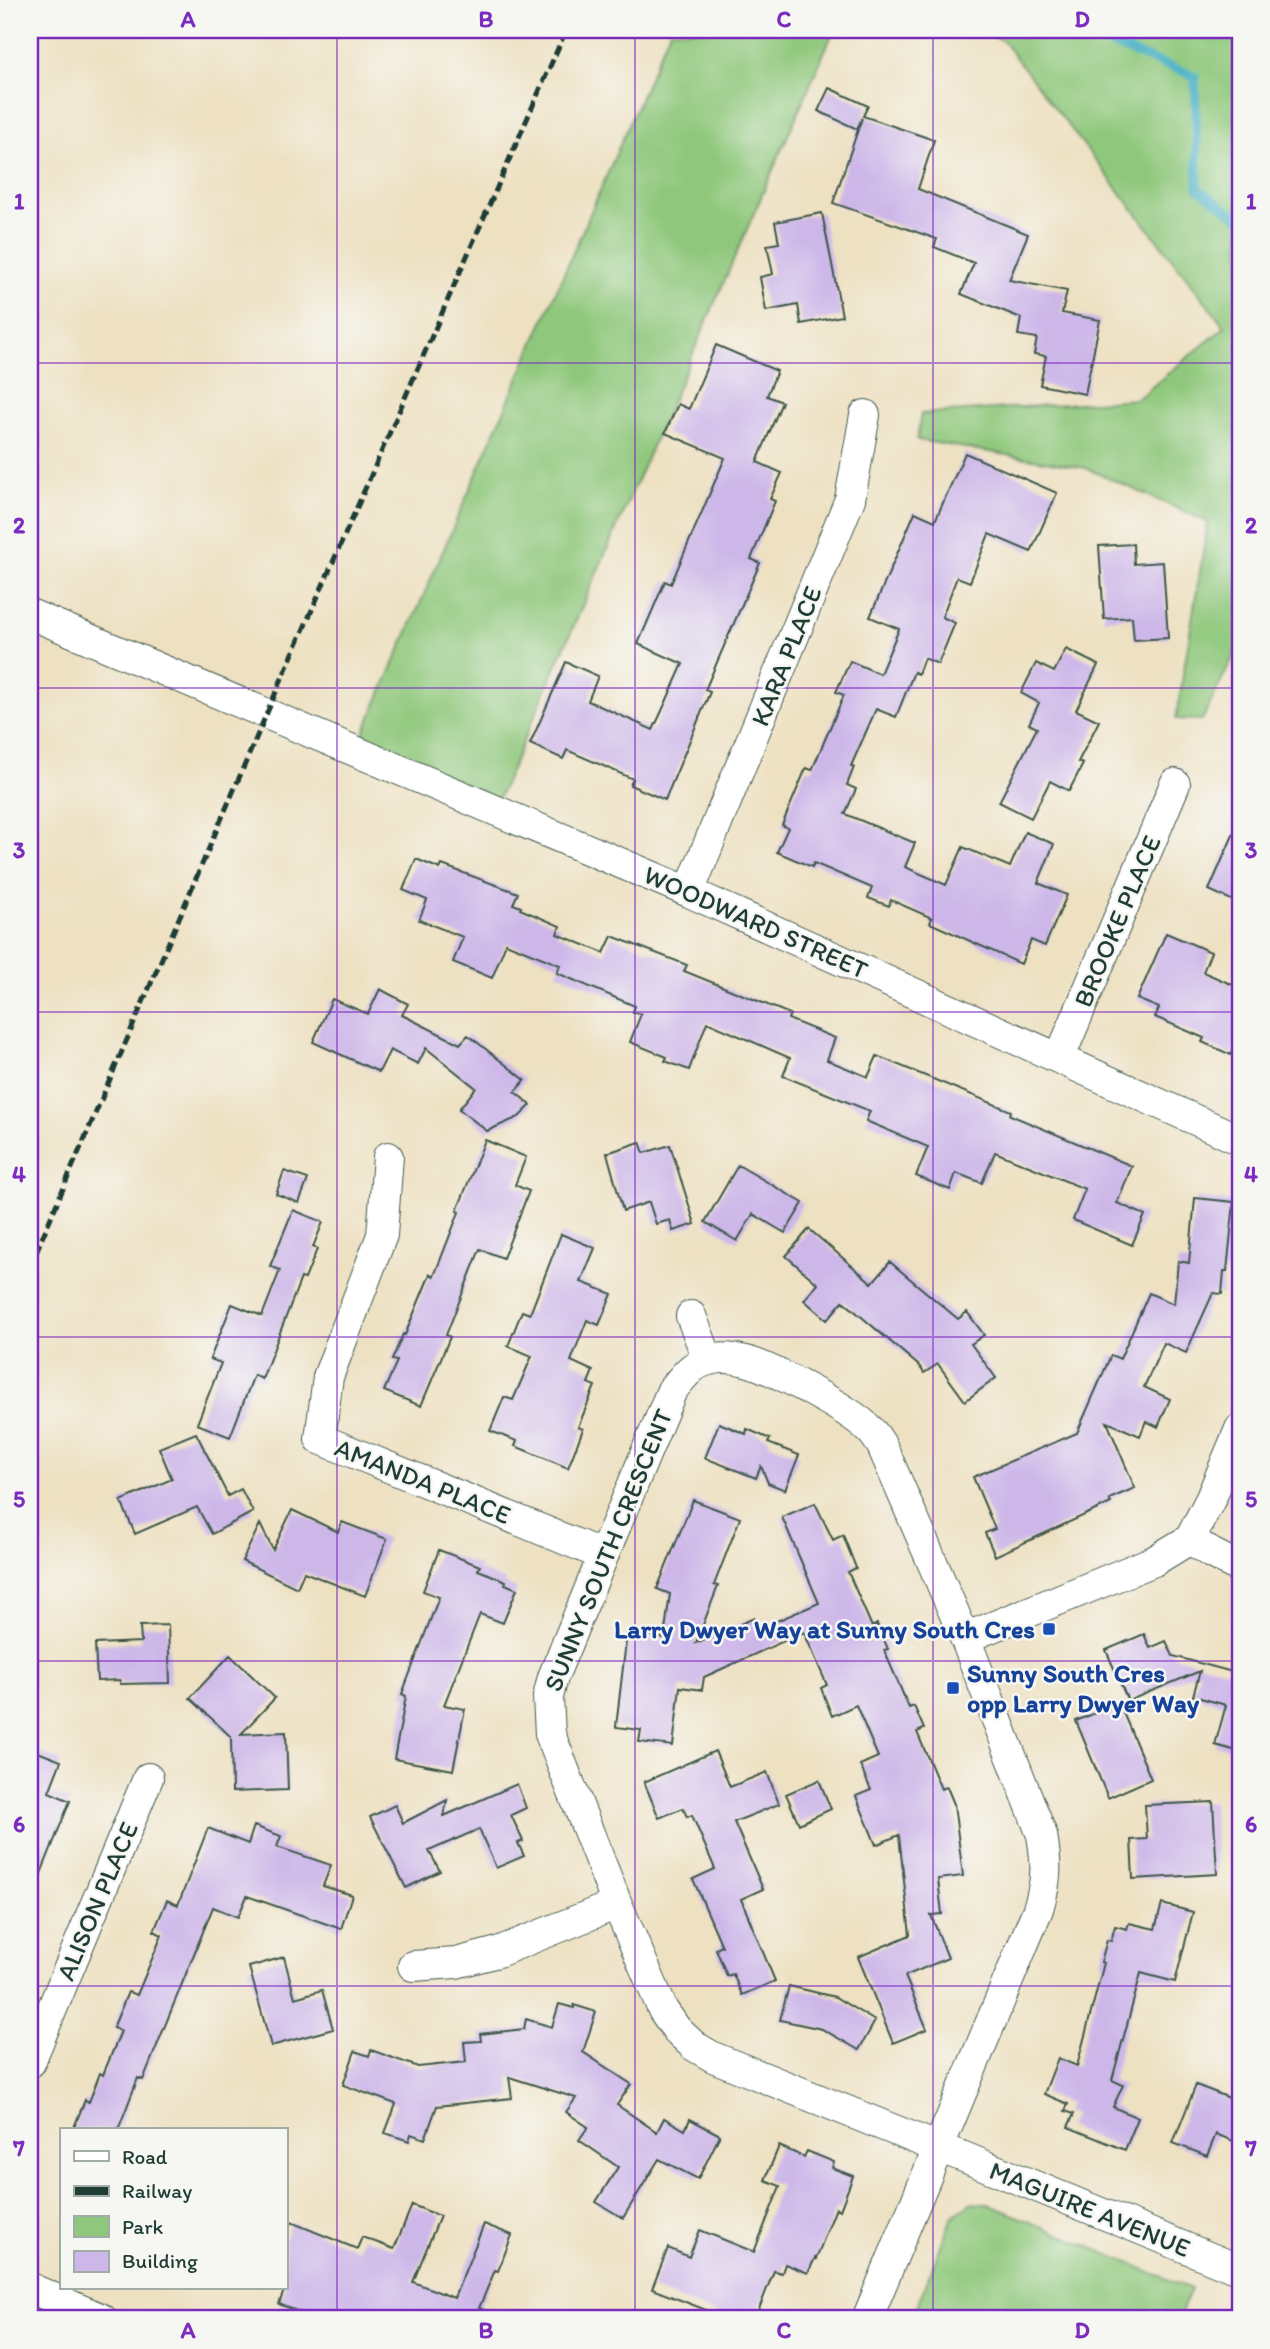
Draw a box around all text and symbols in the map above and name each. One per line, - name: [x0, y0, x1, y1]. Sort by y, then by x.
- text: A: [180, 5, 196, 33]
- text: B: [479, 5, 494, 33]
- text: C: [777, 5, 792, 33]
- text: D: [1074, 5, 1090, 33]
- text: 1: [14, 187, 25, 215]
- text: 1: [1246, 187, 1257, 215]
- text: 2: [13, 511, 26, 539]
- text: 2: [1245, 511, 1258, 539]
- street label: KARA PLACE: [743, 581, 829, 731]
- street label: BROOKE PLACE: [1066, 830, 1168, 1012]
- text: 3: [13, 836, 26, 864]
- text: 3: [1245, 836, 1258, 864]
- street label: WOODWARD STREET: [639, 858, 873, 986]
- text: 4: [12, 1160, 26, 1188]
- text: 4: [1244, 1160, 1258, 1188]
- street label: SUNNY SOUTH CRESCENT: [537, 1404, 680, 1696]
- street label: AMANDA PLACE: [330, 1431, 516, 1531]
- text: 5: [13, 1485, 25, 1513]
- text: 5: [1245, 1485, 1257, 1513]
- place label: Larry Dwyer Way at Sunny South Cres: [614, 1613, 1035, 1645]
- marker: Larry Dwyer Way at Sunny South Cres: [1041, 1621, 1057, 1637]
- place label: Sunny South Cres opp Larry Dwyer Way: [967, 1657, 1200, 1719]
- marker: Sunny South Cres opp Larry Dwyer Way: [945, 1680, 961, 1696]
- text: 6: [13, 1810, 25, 1838]
- text: 6: [1245, 1810, 1257, 1838]
- street label: ALISON PLACE: [49, 1817, 145, 1985]
- legend: [60, 2128, 287, 2290]
- text: 7: [12, 2134, 25, 2162]
- text: 7: [1244, 2134, 1257, 2162]
- text: Road: [122, 2144, 168, 2169]
- street label: MAGUIRE AVENUE: [985, 2154, 1195, 2264]
- text: Railway: [122, 2178, 192, 2203]
- text: Park: [122, 2214, 164, 2239]
- text: Building: [122, 2248, 198, 2273]
- text: A: [180, 2316, 196, 2344]
- text: B: [479, 2316, 494, 2344]
- text: C: [777, 2316, 792, 2344]
- text: D: [1074, 2316, 1090, 2344]

